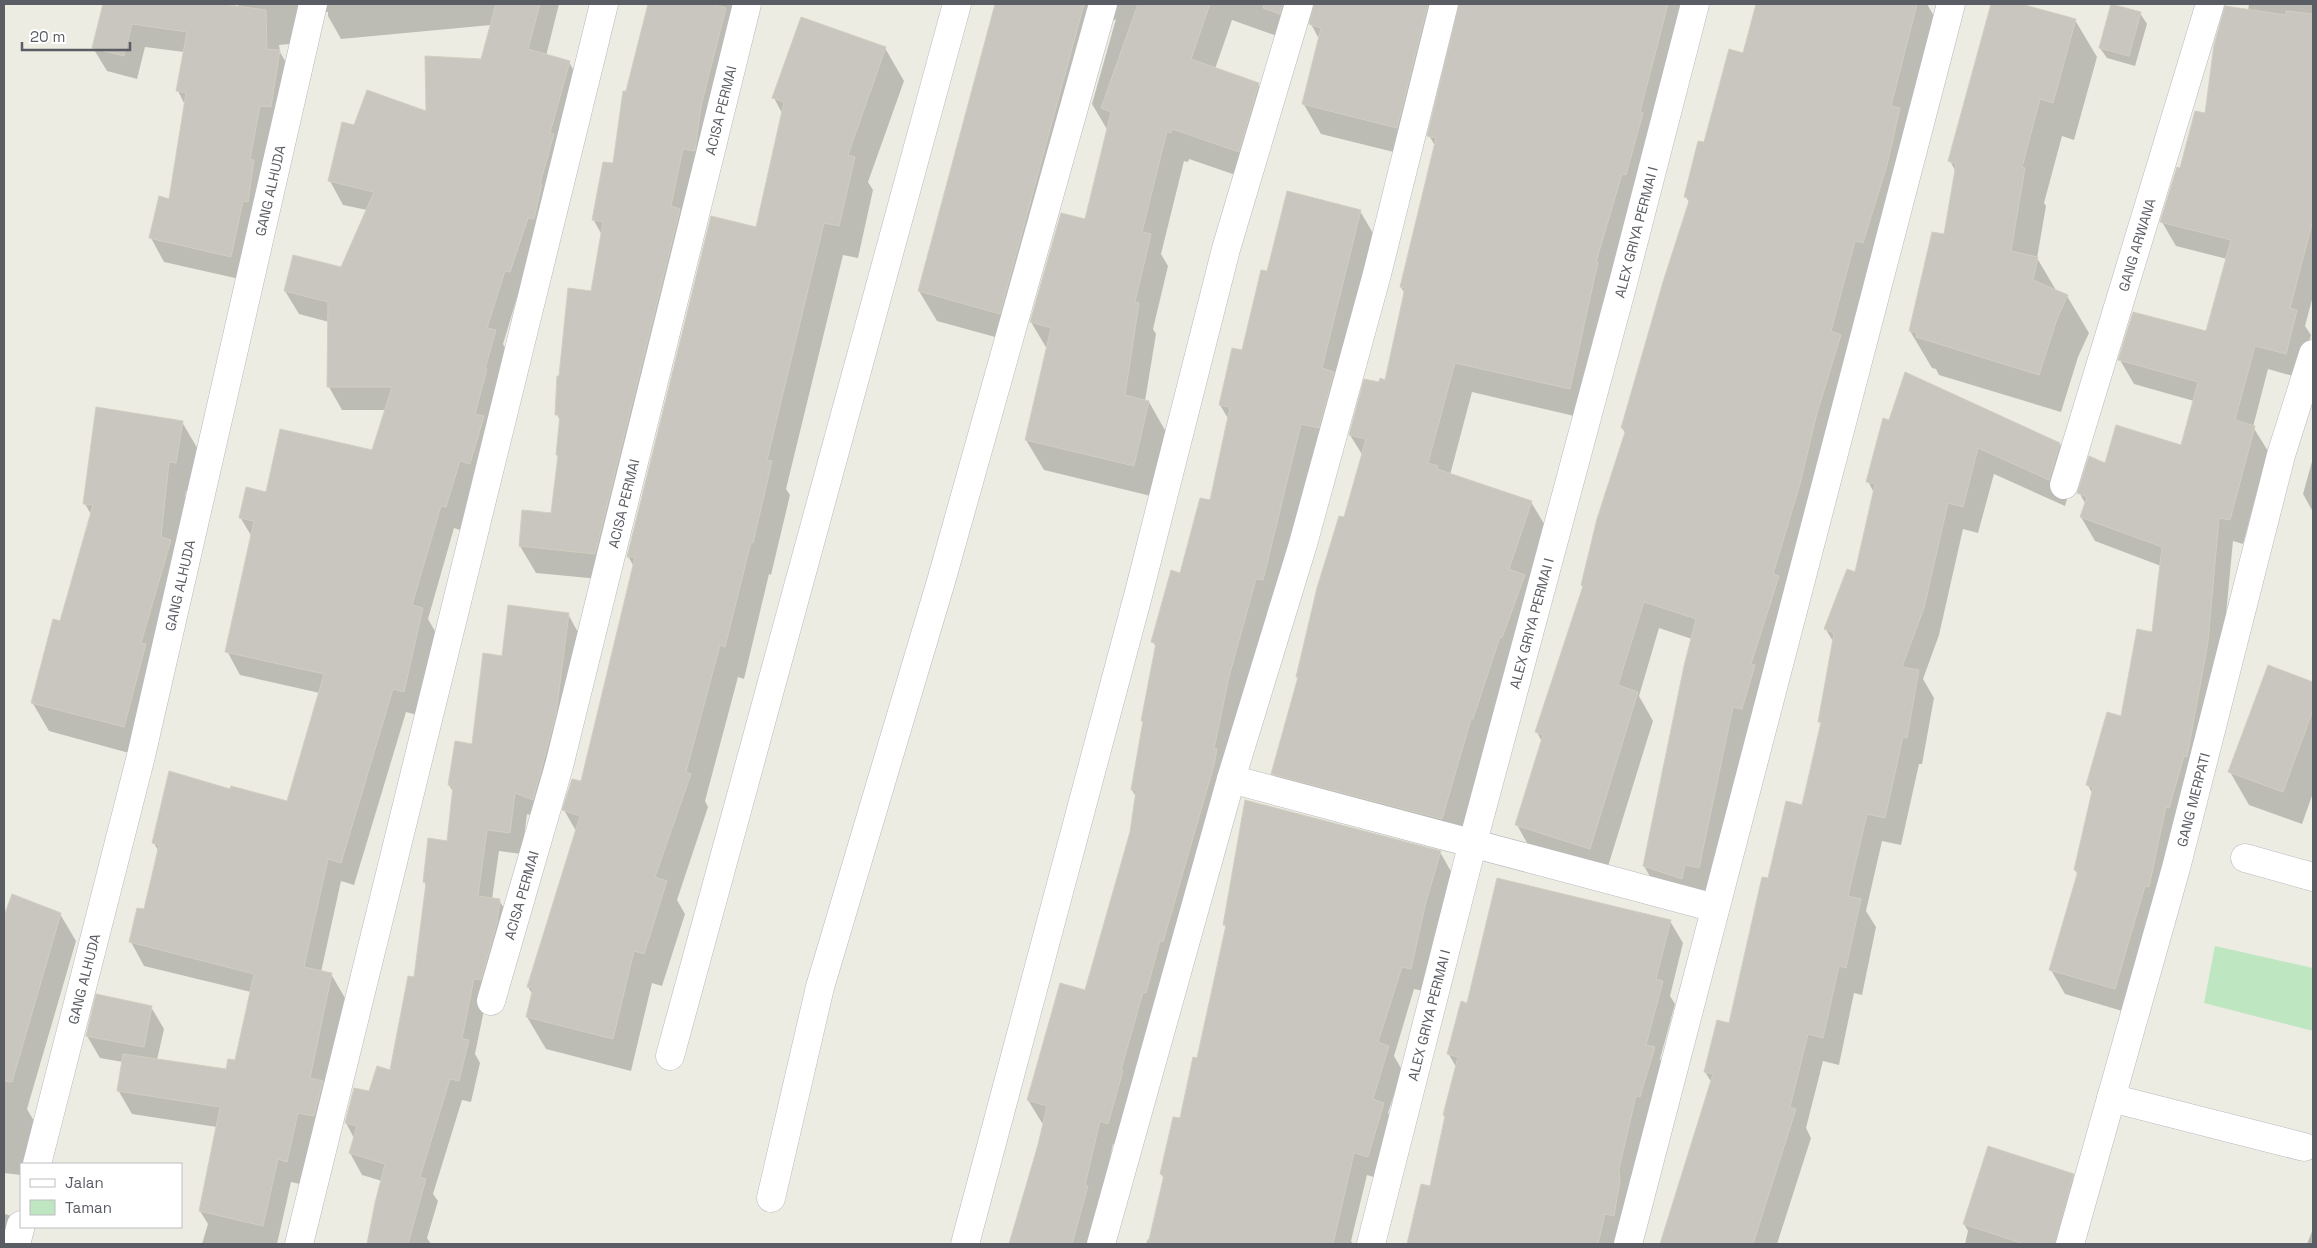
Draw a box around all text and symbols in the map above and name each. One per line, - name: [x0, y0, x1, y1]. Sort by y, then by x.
- scale bar: [22, 20, 130, 52]
- text: 20 m: [30, 27, 65, 46]
- street label: ACISA PERMAI: [701, 64, 740, 157]
- street label: GANG ALHUDA: [251, 143, 289, 238]
- street label: ALEX GRIYA PERMAI I: [1610, 165, 1662, 300]
- street label: GANG ARWANA: [2114, 196, 2160, 294]
- street label: ACISA PERMAI: [604, 457, 643, 550]
- street label: GANG ALHUDA: [161, 538, 199, 633]
- street label: ALEX GRIYA PERMAI I: [1505, 556, 1558, 691]
- street label: GANG MERPATI: [2173, 751, 2214, 849]
- street label: ACISA PERMAI: [500, 849, 543, 942]
- street label: GANG ALHUDA: [64, 931, 104, 1026]
- street label: ALEX GRIYA PERMAI I: [1404, 948, 1454, 1083]
- legend: [20, 1163, 182, 1228]
- text: Jalan: [65, 1173, 104, 1192]
- text: Taman: [65, 1198, 112, 1217]

